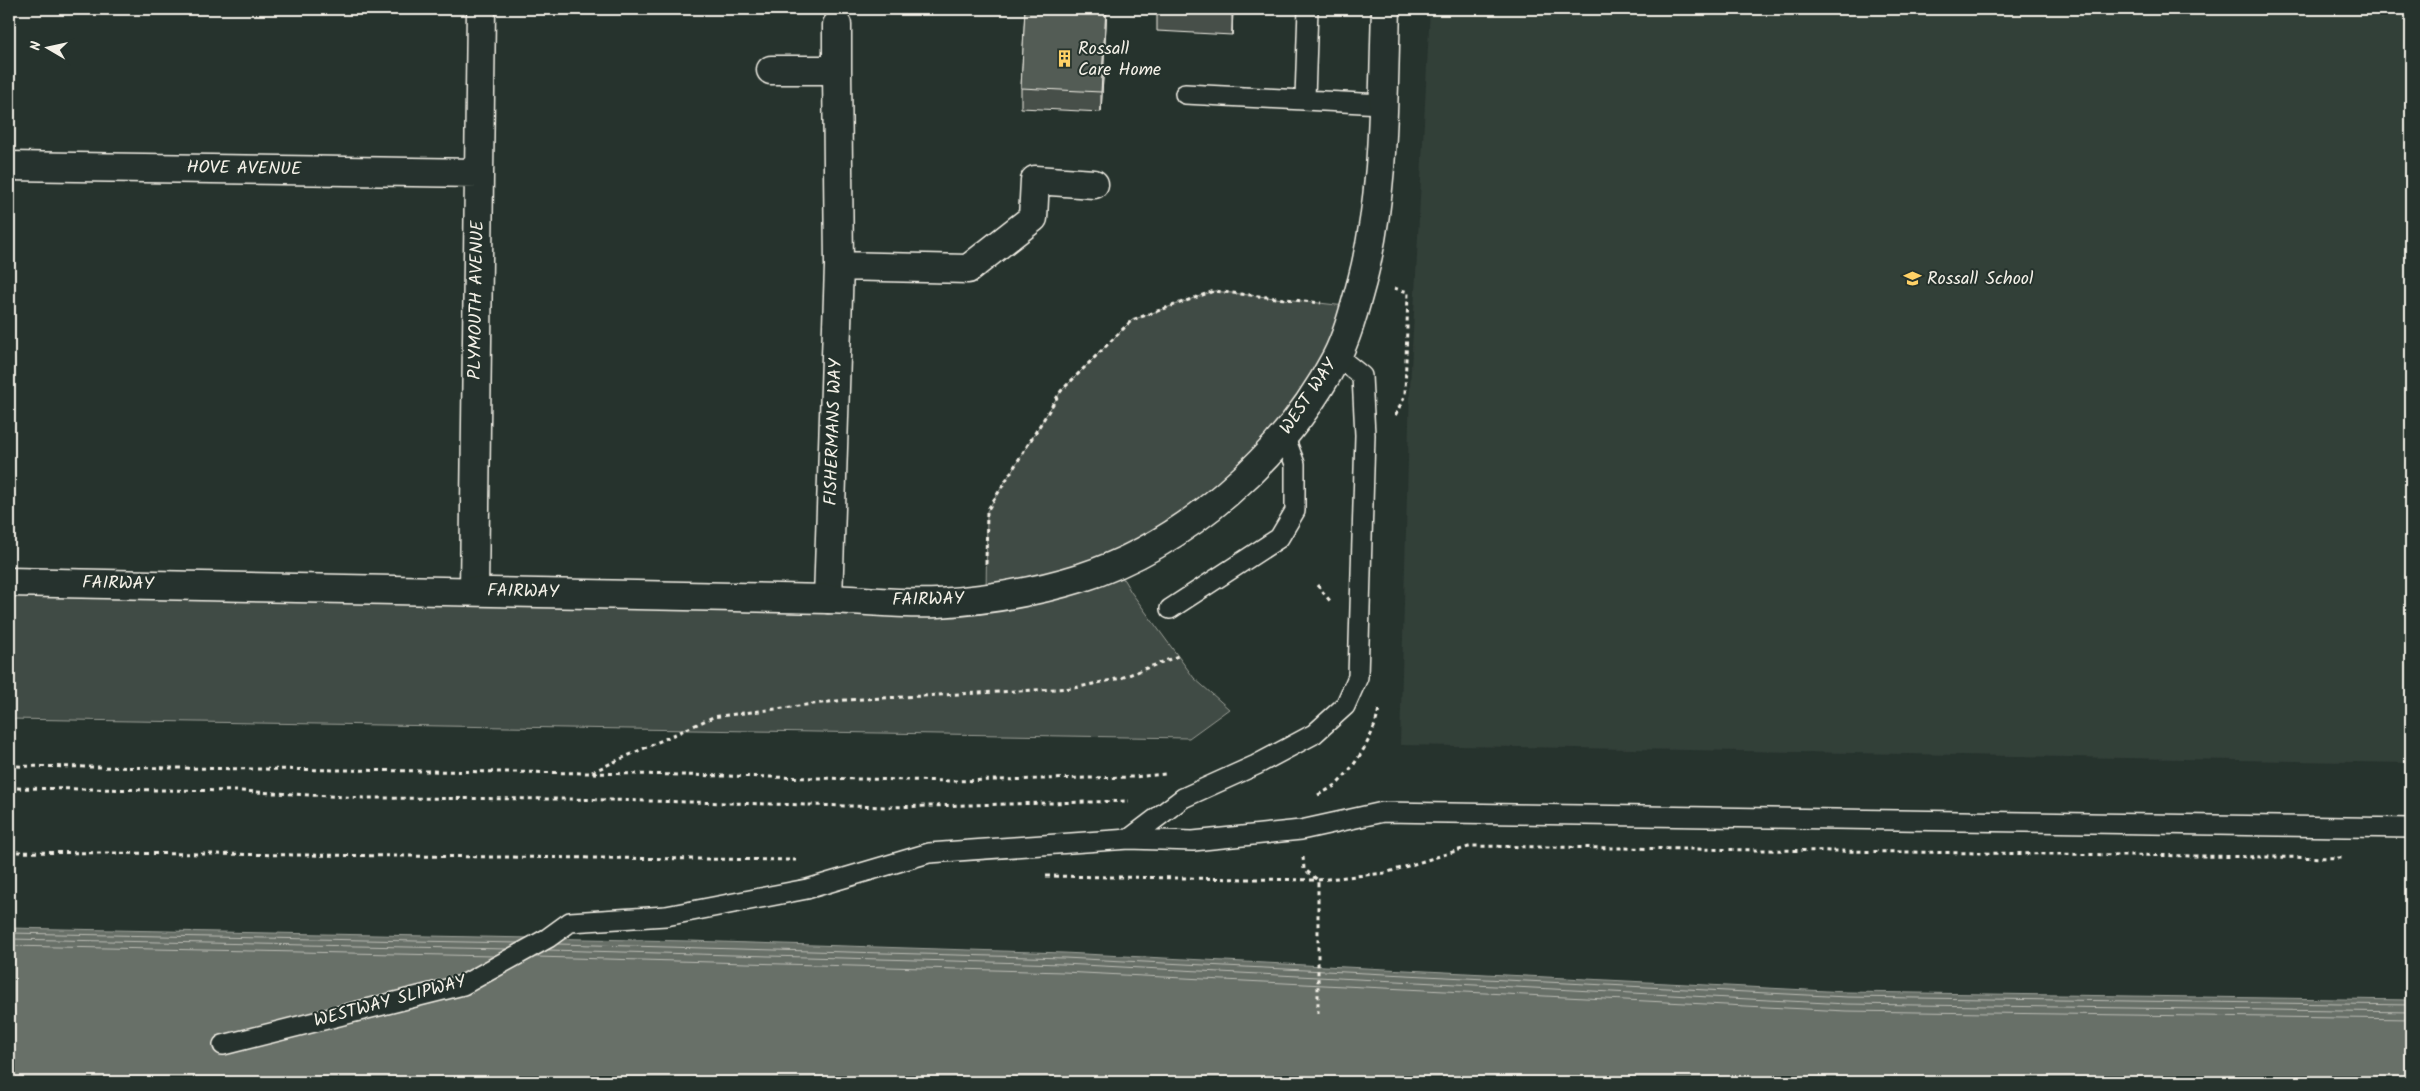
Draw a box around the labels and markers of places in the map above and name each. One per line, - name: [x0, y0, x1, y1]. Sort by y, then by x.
- place label: Rossall Care Home: [1078, 35, 1161, 85]
- building icon: Rossall Care Home: [1054, 49, 1074, 69]
- place label: Rossall School: [1927, 265, 2034, 294]
- school or university icon: Rossall School: [1903, 269, 1923, 289]

